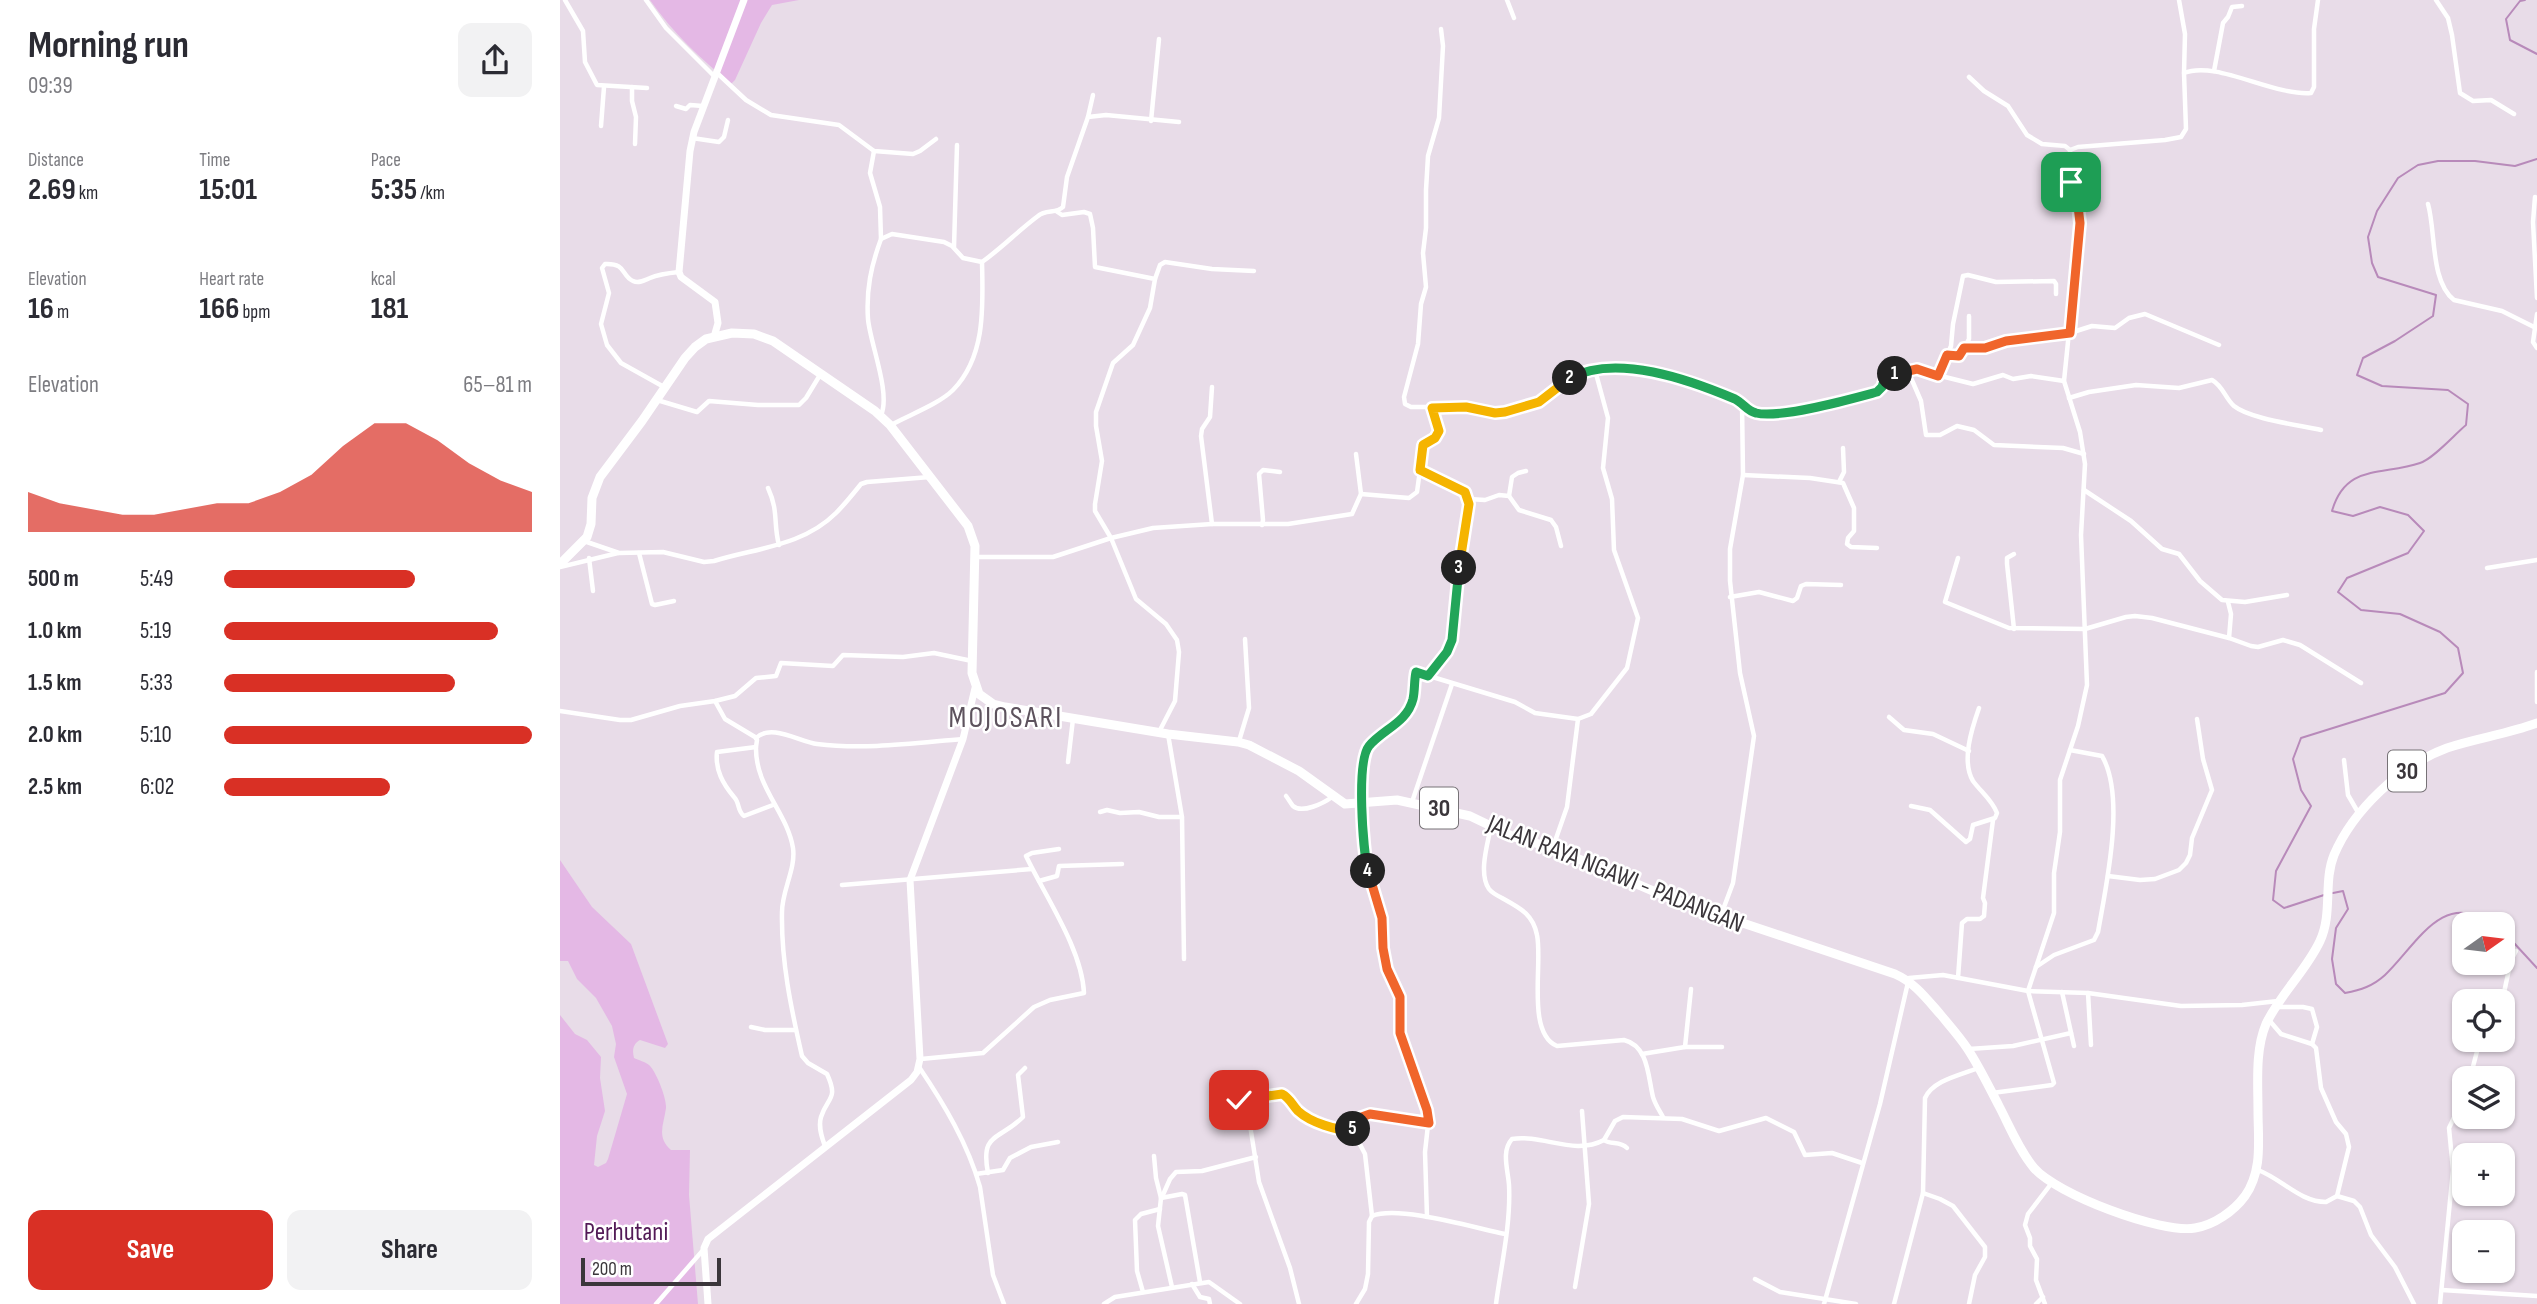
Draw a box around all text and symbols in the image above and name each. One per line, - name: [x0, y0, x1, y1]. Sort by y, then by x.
- text: Morning run: [28, 23, 189, 68]
- button: share: [458, 23, 532, 97]
- text: 09:39: [28, 72, 73, 100]
- text: Distance: [28, 149, 84, 172]
- text: Time: [199, 149, 230, 172]
- text: Pace: [371, 149, 401, 172]
- pin: [2041, 152, 2101, 212]
- icon: arrive: [2052, 163, 2090, 201]
- text: 2.69: [28, 172, 76, 208]
- text: 15:01: [199, 172, 257, 208]
- text: 5:35: [371, 172, 417, 208]
- text: km: [76, 182, 98, 205]
- text: /km: [417, 182, 445, 205]
- text: Elevation: [28, 268, 87, 291]
- text: Heart rate: [199, 268, 264, 291]
- text: kcal: [371, 268, 396, 291]
- text: 16: [28, 291, 54, 327]
- text: 166: [199, 291, 239, 327]
- text: 181: [371, 291, 408, 327]
- text: m: [54, 301, 69, 324]
- text: bpm: [239, 301, 270, 324]
- pin: 1: [1878, 356, 1912, 392]
- pin: 2: [1552, 360, 1588, 396]
- text: 1: [1891, 362, 1898, 385]
- text: 2: [1565, 366, 1574, 389]
- text: Elevation: [28, 371, 99, 399]
- text: 65–81 m: [463, 371, 532, 399]
- pin: 3: [1441, 550, 1476, 586]
- text: 3: [1454, 556, 1463, 579]
- text: 500 m: [28, 565, 79, 593]
- text: 5:49: [140, 565, 173, 593]
- text: 1.0 km: [28, 617, 82, 645]
- text: 5:19: [140, 617, 172, 645]
- text: 1.5 km: [28, 669, 81, 697]
- text: 5:33: [140, 669, 173, 697]
- district label: MOJOSARI: [949, 700, 1063, 736]
- text: 2.0 km: [28, 721, 82, 749]
- text: 5:10: [140, 721, 172, 749]
- road number: 30: [2388, 750, 2426, 792]
- text: 2.5 km: [28, 773, 82, 801]
- text: 6:02: [140, 773, 174, 801]
- road number: 30: [1420, 788, 1458, 828]
- street label: JALAN RAYA NGAWI - PADANGAN: [1482, 808, 1748, 940]
- pin: 4: [1350, 854, 1386, 888]
- text: 4: [1363, 859, 1372, 882]
- north arrow: [2452, 912, 2515, 975]
- map controls: [2452, 912, 2515, 1283]
- button: locate: [2452, 989, 2515, 1052]
- button: layers: [2452, 1066, 2515, 1129]
- pin: [1209, 1070, 1269, 1130]
- icon: check: [1220, 1081, 1258, 1119]
- pin: 5: [1336, 1112, 1370, 1146]
- text: 5: [1348, 1117, 1357, 1140]
- button: +: [2452, 1143, 2515, 1206]
- button: Save: [28, 1210, 273, 1290]
- button: Share: [287, 1210, 532, 1290]
- park label: Perhutani: [584, 1217, 668, 1248]
- button: −: [2452, 1220, 2515, 1283]
- scale bar: [581, 1255, 721, 1287]
- text: 200 m: [592, 1258, 632, 1281]

